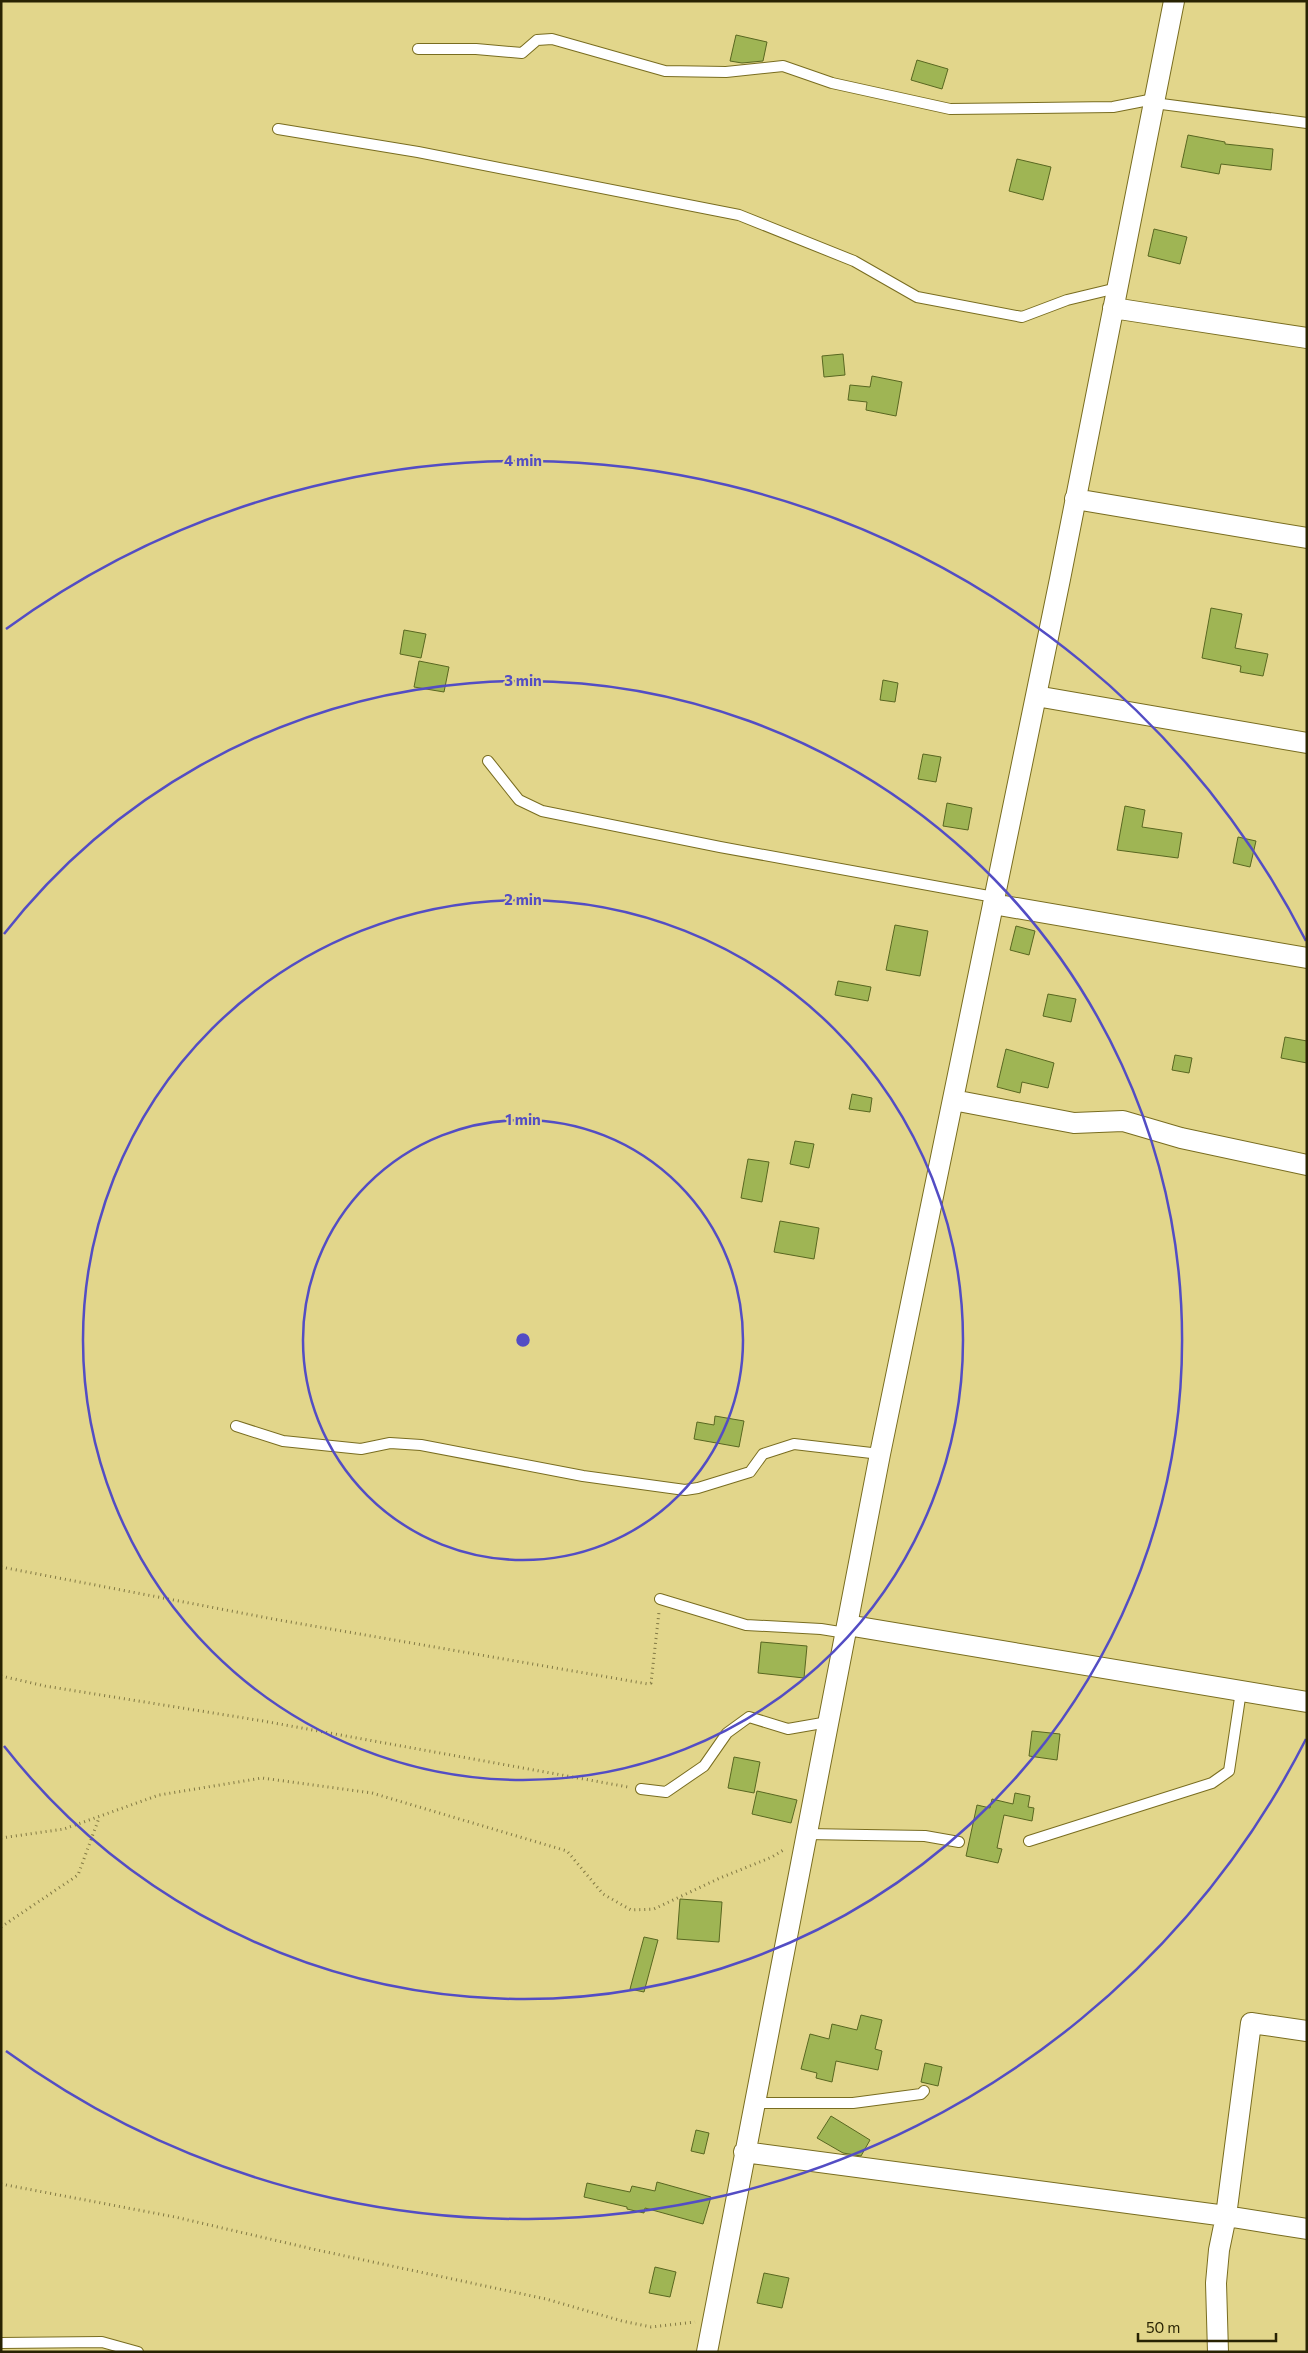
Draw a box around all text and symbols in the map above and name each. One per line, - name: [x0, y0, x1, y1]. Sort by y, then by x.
- text: 4 min: [504, 451, 542, 469]
- text: 3 min: [504, 671, 542, 689]
- text: 2 min: [504, 890, 542, 908]
- text: 1 min: [505, 1110, 541, 1128]
- centre of rings: [514, 1331, 532, 1349]
- scale bar: [1138, 2310, 1276, 2342]
- text: 50 m: [1146, 2318, 1180, 2336]

